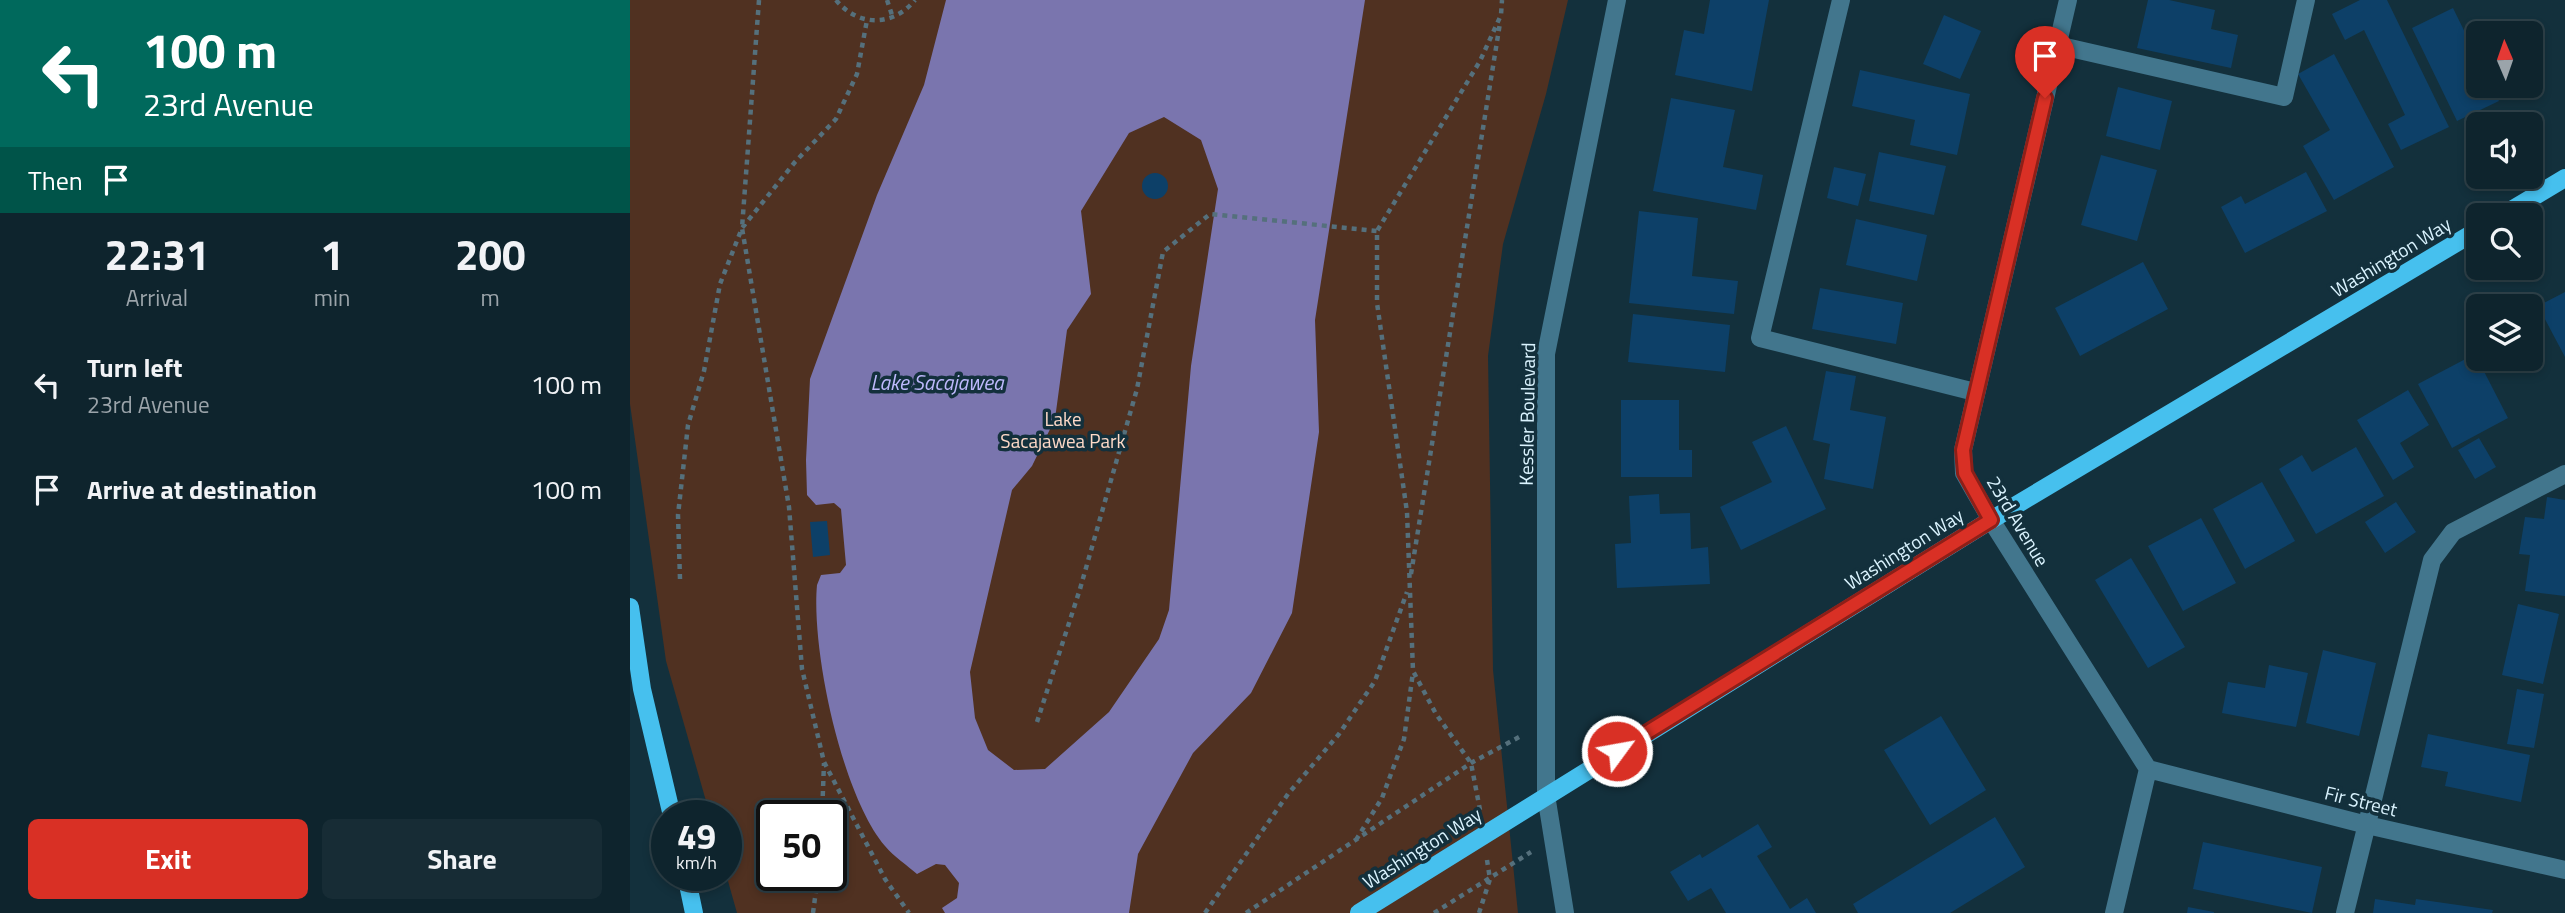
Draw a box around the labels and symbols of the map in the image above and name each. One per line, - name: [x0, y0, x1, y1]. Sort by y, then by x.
- north arrow: [2466, 21, 2543, 98]
- pin: [2015, 26, 2075, 98]
- street label: Washington Way: [2325, 209, 2456, 304]
- street label: Kessler Boulevard: [1511, 342, 1542, 486]
- water label: Lake Sacajawea: [871, 366, 1005, 398]
- park label: Lake Sacajawea Park: [1000, 404, 1126, 455]
- street label: 23rd Avenue: [1980, 470, 2057, 572]
- street label: Washington Way: [1839, 500, 1969, 597]
- position arrow: [1580, 714, 1654, 788]
- street label: Fir Street: [2322, 778, 2401, 824]
- street label: Washington Way: [1357, 799, 1487, 896]
- speed limit sign: 50: [756, 800, 847, 891]

